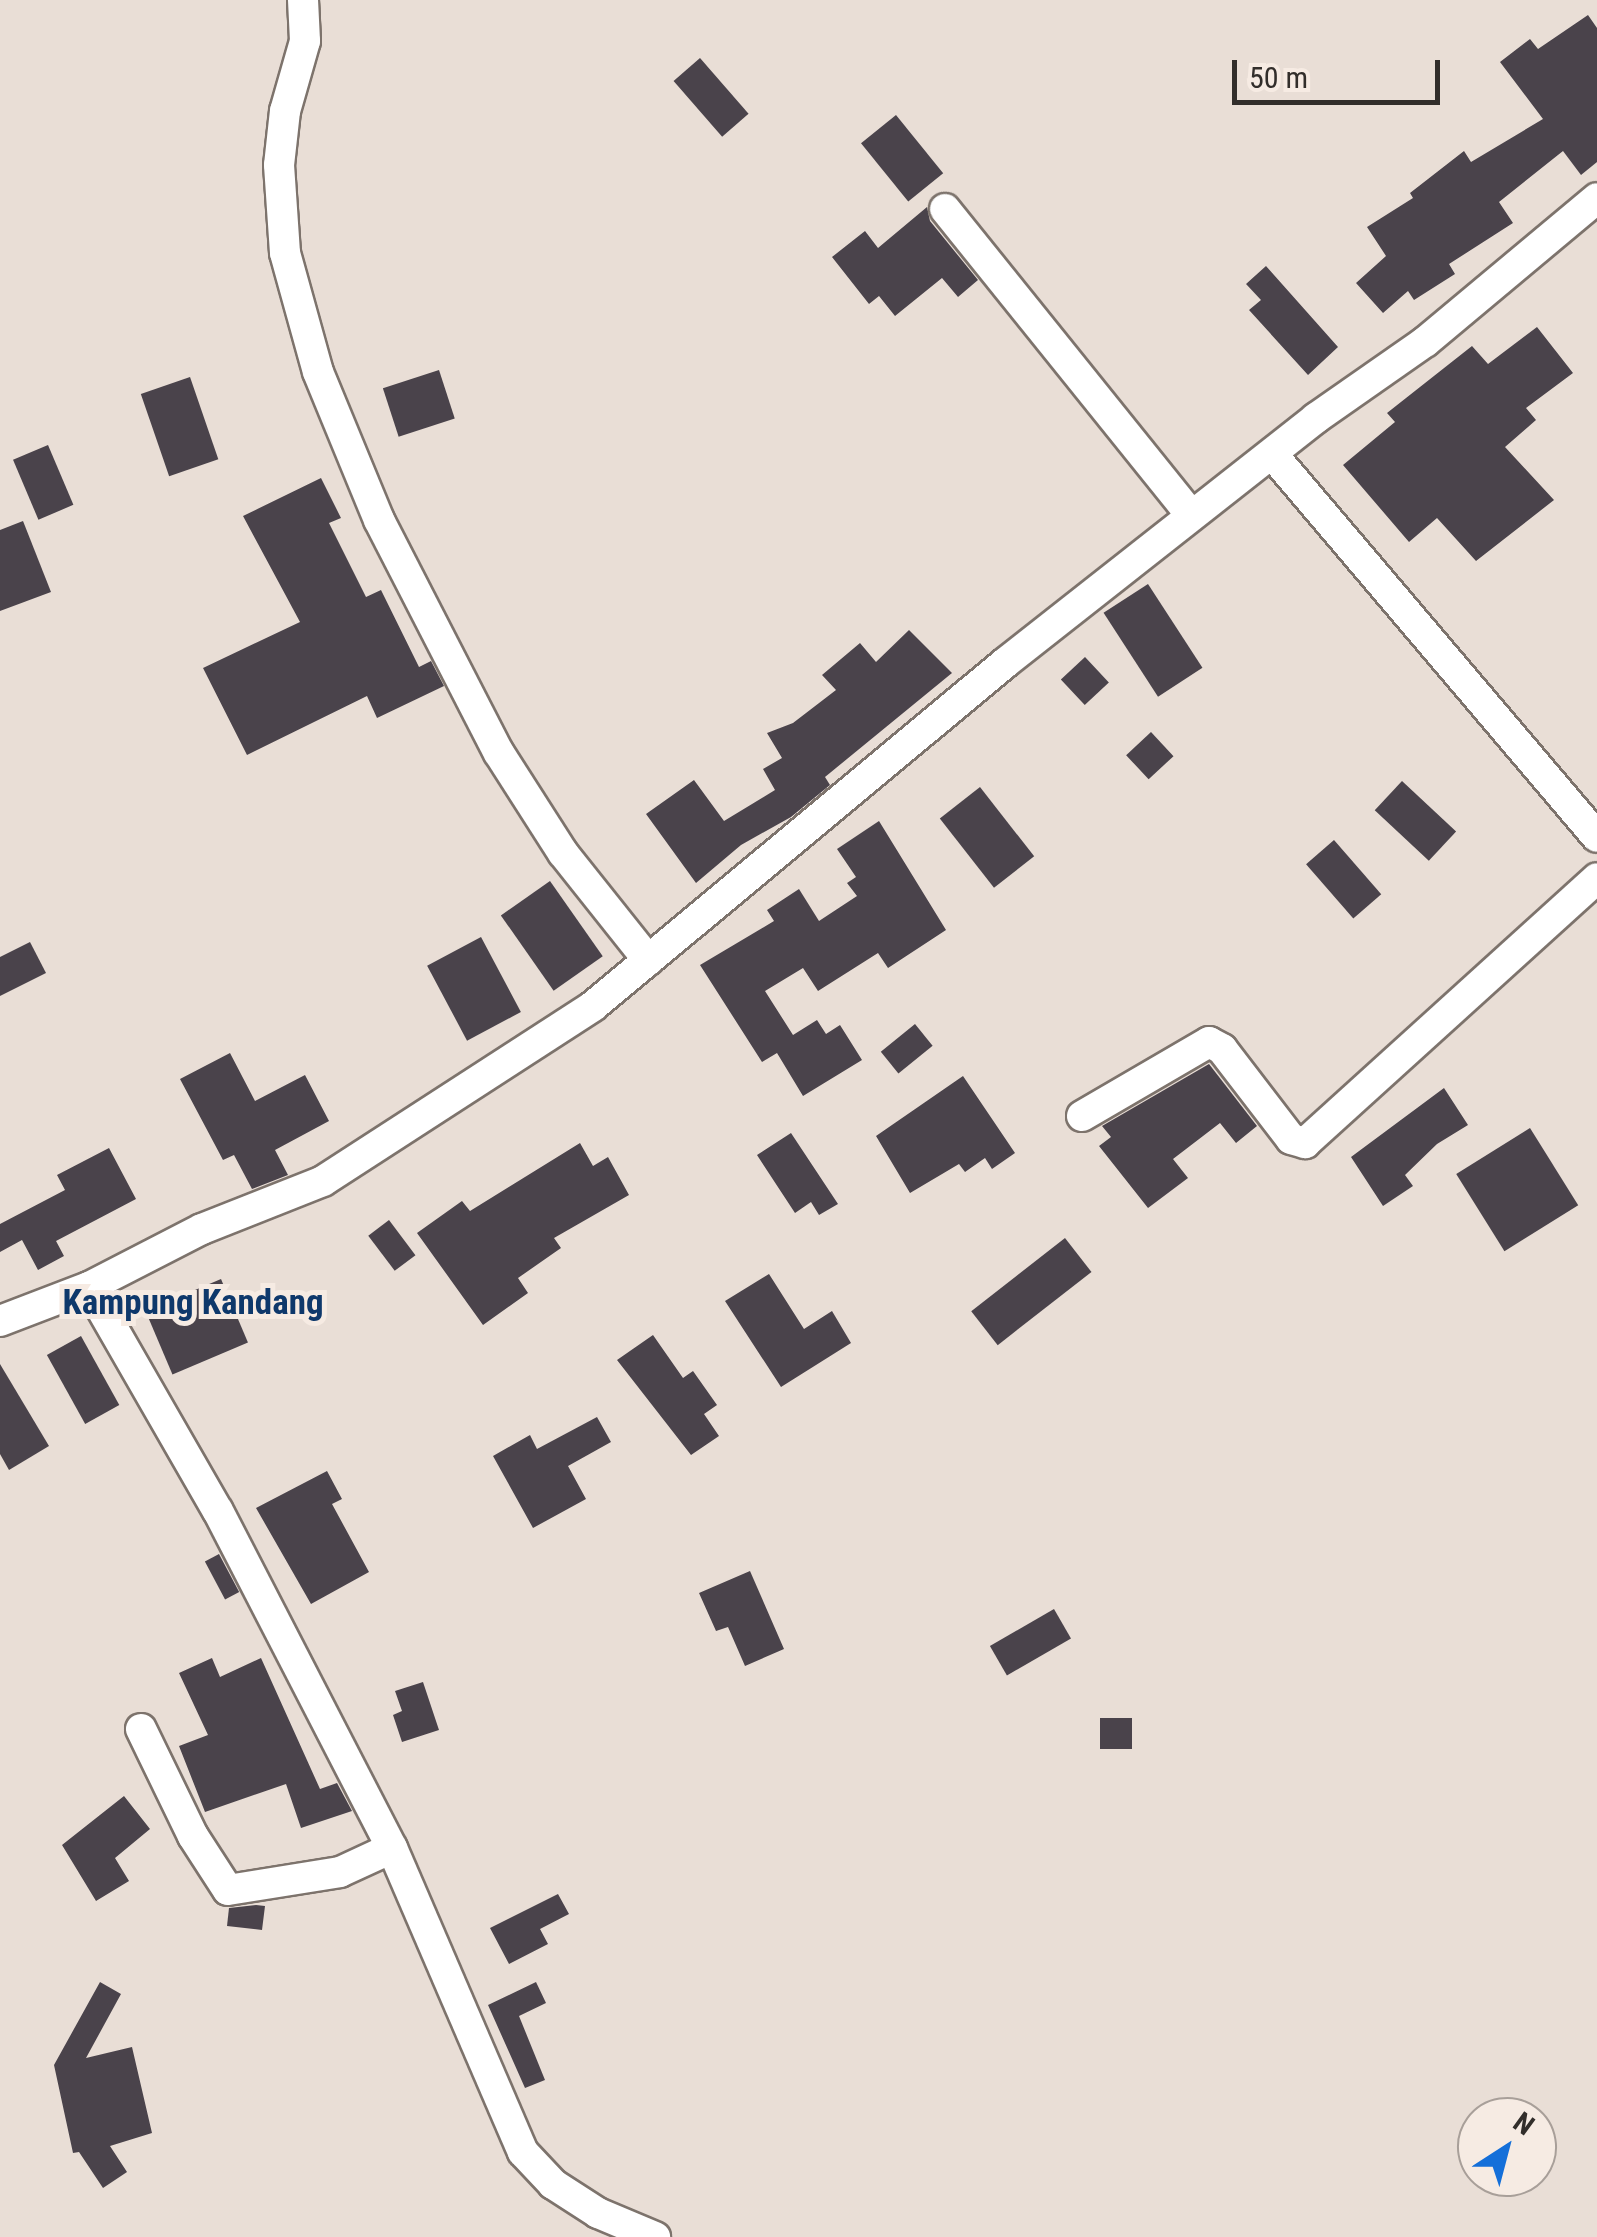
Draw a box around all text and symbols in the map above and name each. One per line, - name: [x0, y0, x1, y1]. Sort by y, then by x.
- scale bar: [1237, 40, 1444, 102]
- text: 50 m: [1249, 60, 1308, 95]
- district label: Kampung Kandang: [62, 1282, 324, 1324]
- north arrow: [1457, 2097, 1557, 2197]
- text: N: [1507, 2106, 1540, 2142]

